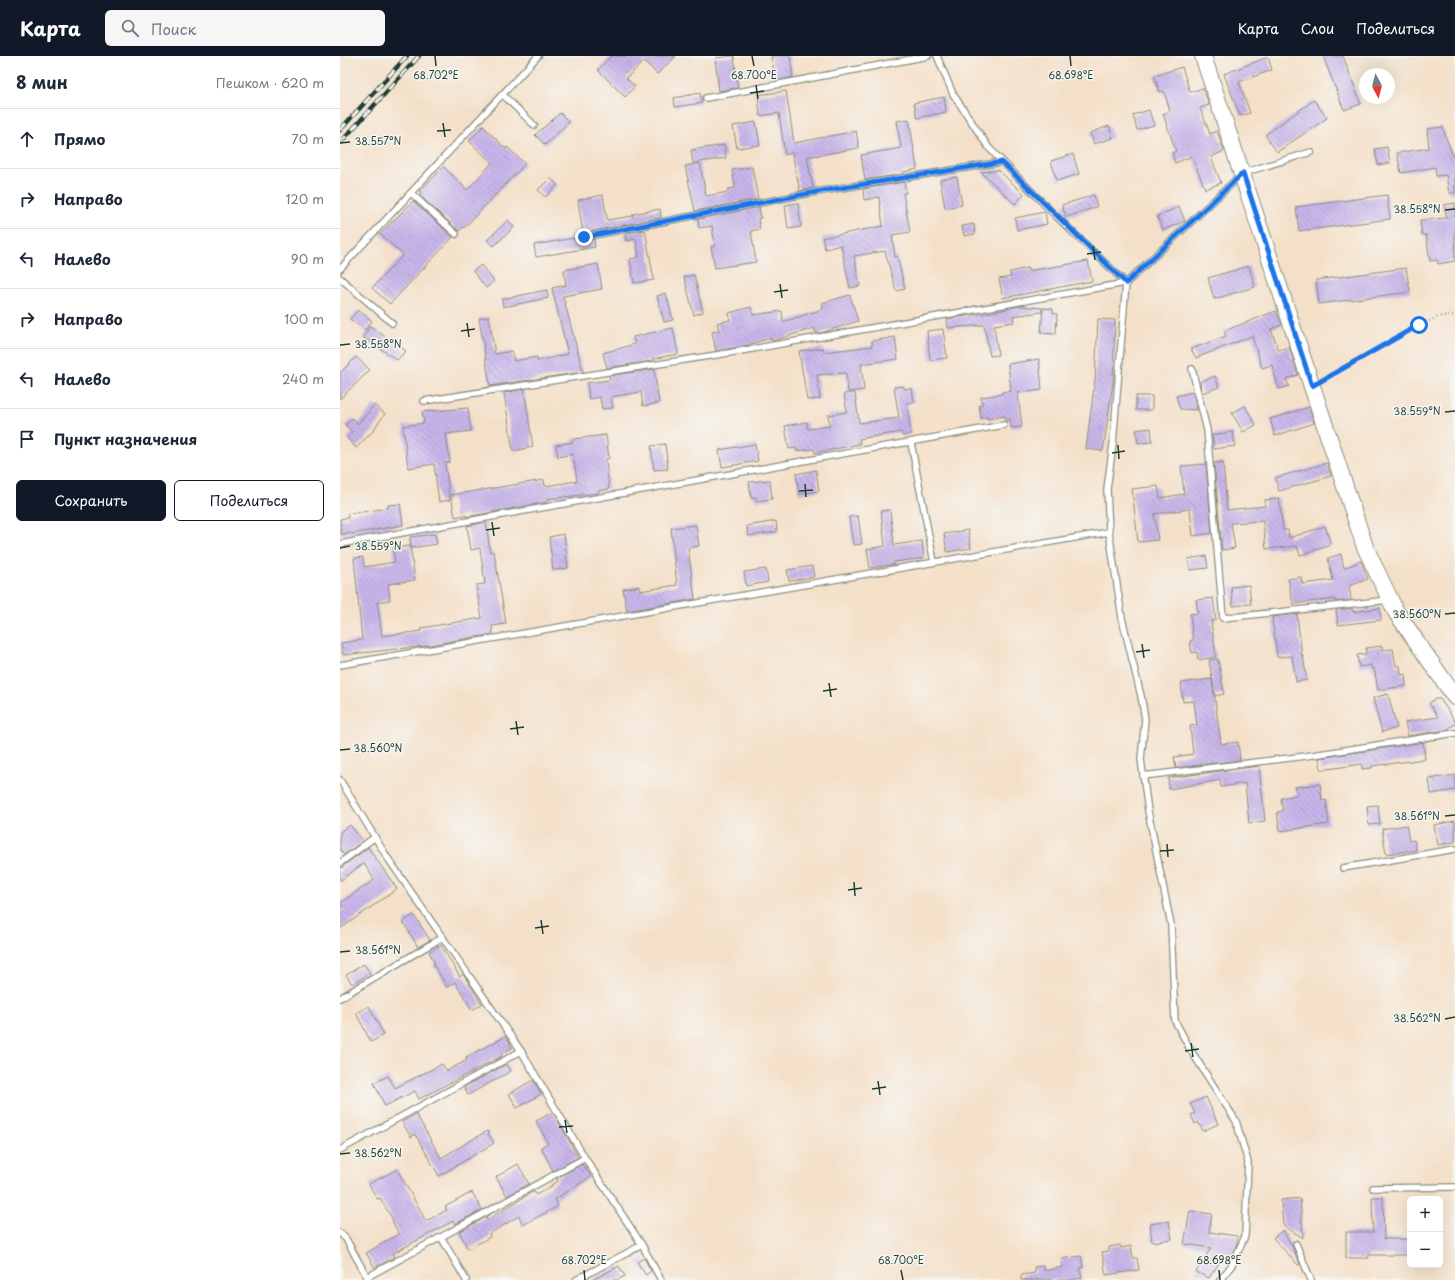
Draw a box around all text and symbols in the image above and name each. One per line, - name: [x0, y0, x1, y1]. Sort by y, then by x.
- search box: [105, 10, 385, 46]
- text: Карта: [20, 14, 81, 42]
- icon: search: [119, 17, 141, 39]
- text: Поиск: [151, 17, 196, 40]
- text: Карта: [1238, 18, 1279, 39]
- text: Слои: [1301, 18, 1334, 39]
- text: Поделиться: [1356, 18, 1435, 39]
- text: 68.702°E: [413, 67, 459, 82]
- text: 68.700°E: [731, 67, 777, 82]
- text: 68.698°E: [1048, 67, 1094, 82]
- north arrow: [1359, 68, 1395, 104]
- text: 8 мин: [16, 69, 68, 95]
- text: Пешком · 620 m: [216, 73, 324, 92]
- text: Прямо: [54, 127, 105, 150]
- icon: ahead: [16, 128, 38, 150]
- text: 70 m: [291, 129, 324, 148]
- text: 38.557°N: [355, 133, 402, 148]
- text: Направо: [54, 187, 123, 210]
- icon: right: [16, 188, 38, 210]
- text: 120 m: [285, 189, 324, 208]
- text: 38.558°N: [1393, 201, 1441, 216]
- route end: [575, 228, 593, 246]
- text: Налево: [54, 247, 111, 270]
- icon: left: [16, 248, 38, 270]
- text: 90 m: [291, 249, 324, 268]
- text: Направо: [54, 307, 123, 330]
- icon: right: [16, 308, 38, 330]
- text: 100 m: [284, 309, 324, 328]
- route start: [1410, 316, 1428, 334]
- text: 38.558°N: [354, 336, 402, 351]
- text: Налево: [54, 367, 111, 390]
- icon: left: [16, 368, 38, 390]
- text: 240 m: [282, 369, 324, 388]
- text: 38.559°N: [1394, 403, 1441, 418]
- text: Пункт назначения: [54, 427, 197, 450]
- icon: arrive: [16, 428, 38, 450]
- button: Сохранить: [16, 480, 166, 521]
- button: Поделиться: [174, 480, 324, 521]
- text: 38.559°N: [355, 538, 402, 553]
- text: 38.560°N: [1393, 606, 1442, 621]
- text: 38.560°N: [354, 740, 403, 755]
- text: 38.561°N: [1394, 808, 1440, 823]
- text: 38.561°N: [355, 942, 401, 957]
- text: 38.562°N: [1393, 1010, 1441, 1025]
- text: 38.562°N: [354, 1145, 402, 1160]
- map controls: [1407, 1196, 1443, 1268]
- button: +: [1407, 1196, 1443, 1232]
- button: −: [1407, 1232, 1443, 1268]
- text: 68.702°E: [561, 1252, 607, 1267]
- text: 68.700°E: [878, 1252, 924, 1267]
- text: 68.698°E: [1196, 1252, 1242, 1267]

